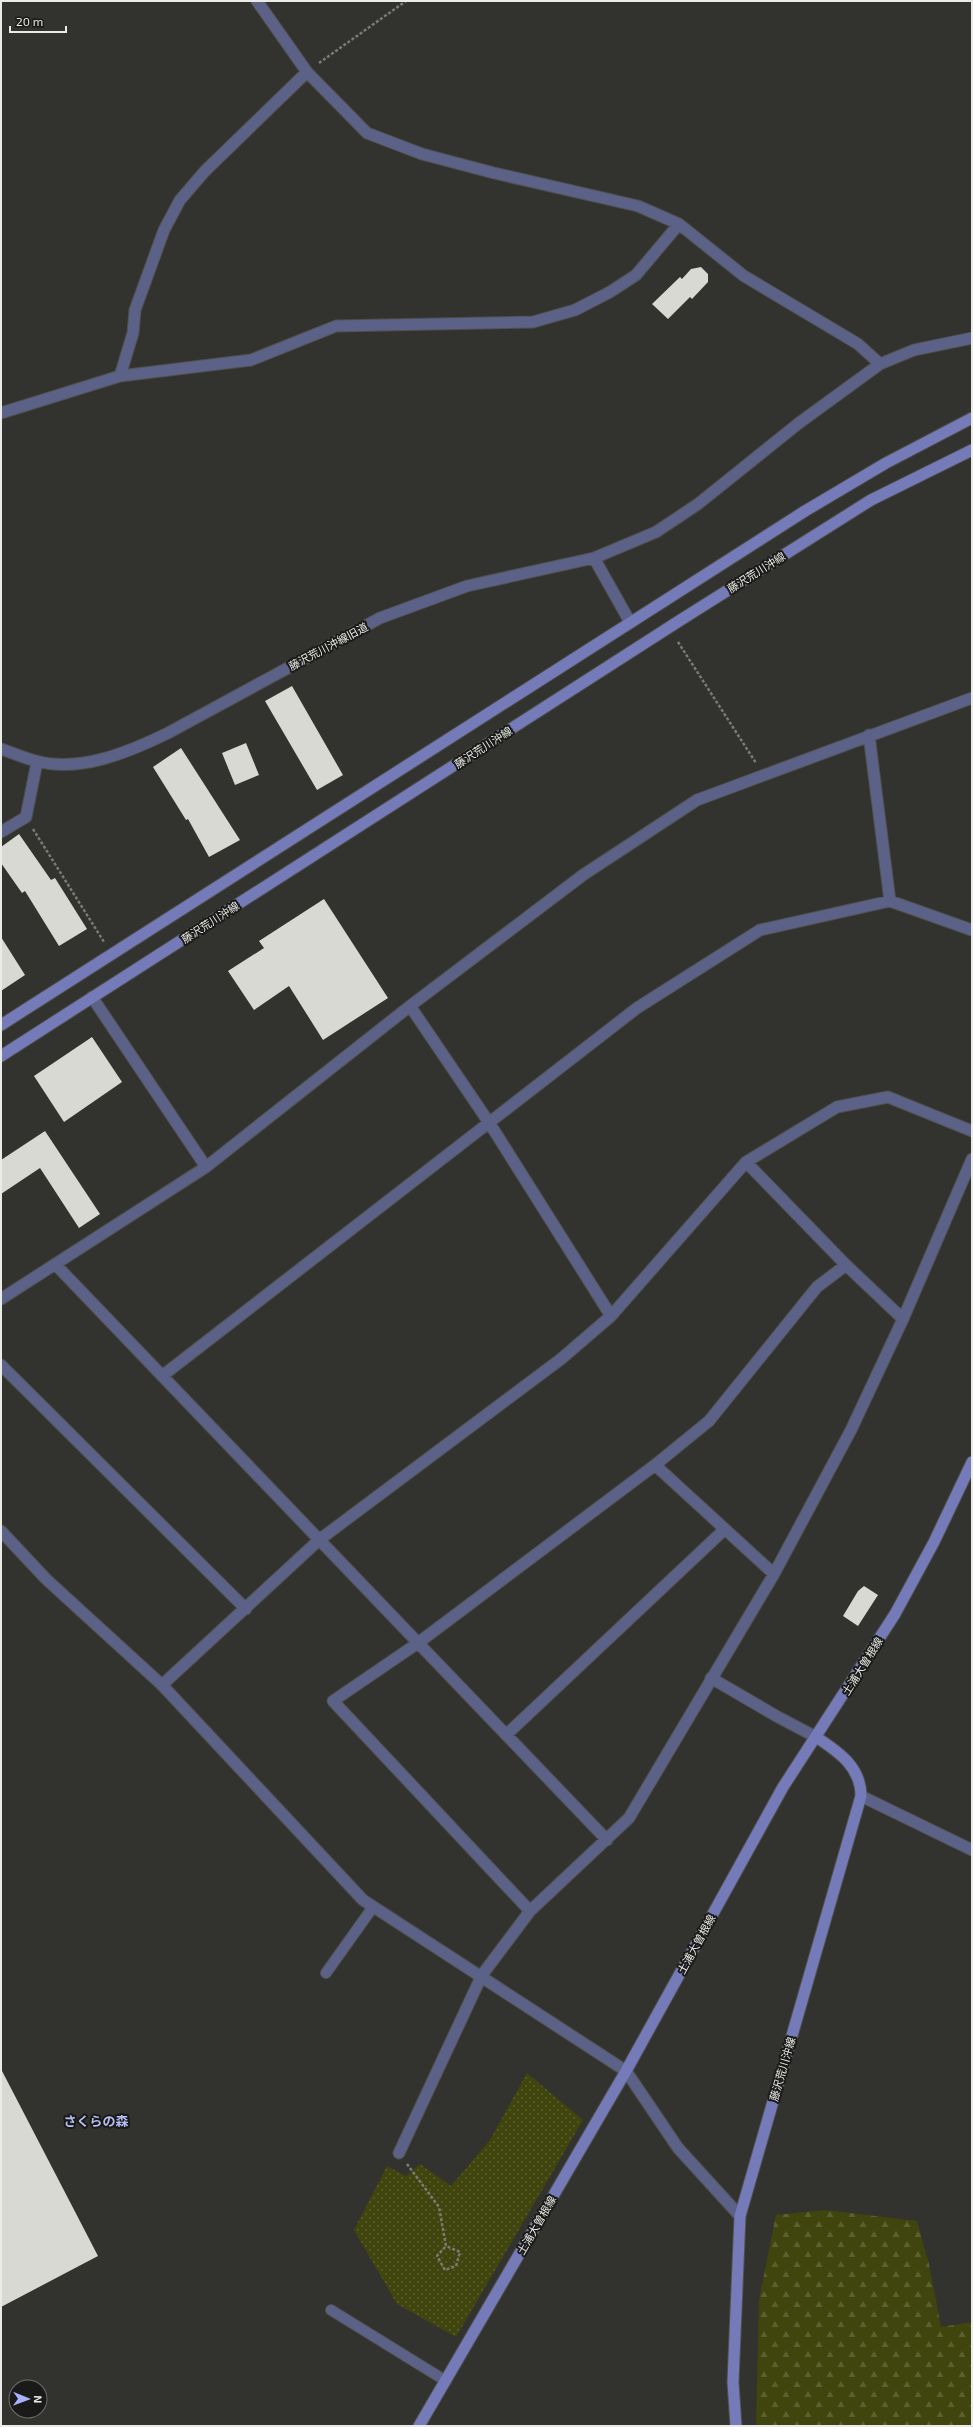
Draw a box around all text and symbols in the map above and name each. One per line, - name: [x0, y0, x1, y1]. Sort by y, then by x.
- scale bar: [10, 8, 66, 34]
- text: 20 m: [16, 14, 43, 28]
- street label: 藤沢荒川沖線: [725, 549, 787, 595]
- street label: 藤沢荒川沖線旧道: [286, 620, 370, 672]
- street label: 藤沢荒川沖線: [452, 724, 514, 770]
- street label: 藤沢荒川沖線: [179, 899, 241, 945]
- street label: 土浦大曽根線: [839, 1635, 885, 1697]
- street label: 土浦大曽根線: [674, 1912, 718, 1976]
- street label: 藤沢荒川沖線: [767, 2035, 797, 2103]
- district label: さくらの森: [63, 2113, 129, 2129]
- street label: 土浦大曽根線: [514, 2193, 558, 2257]
- north arrow: [8, 2379, 48, 2419]
- text: N: [32, 2395, 45, 2403]

